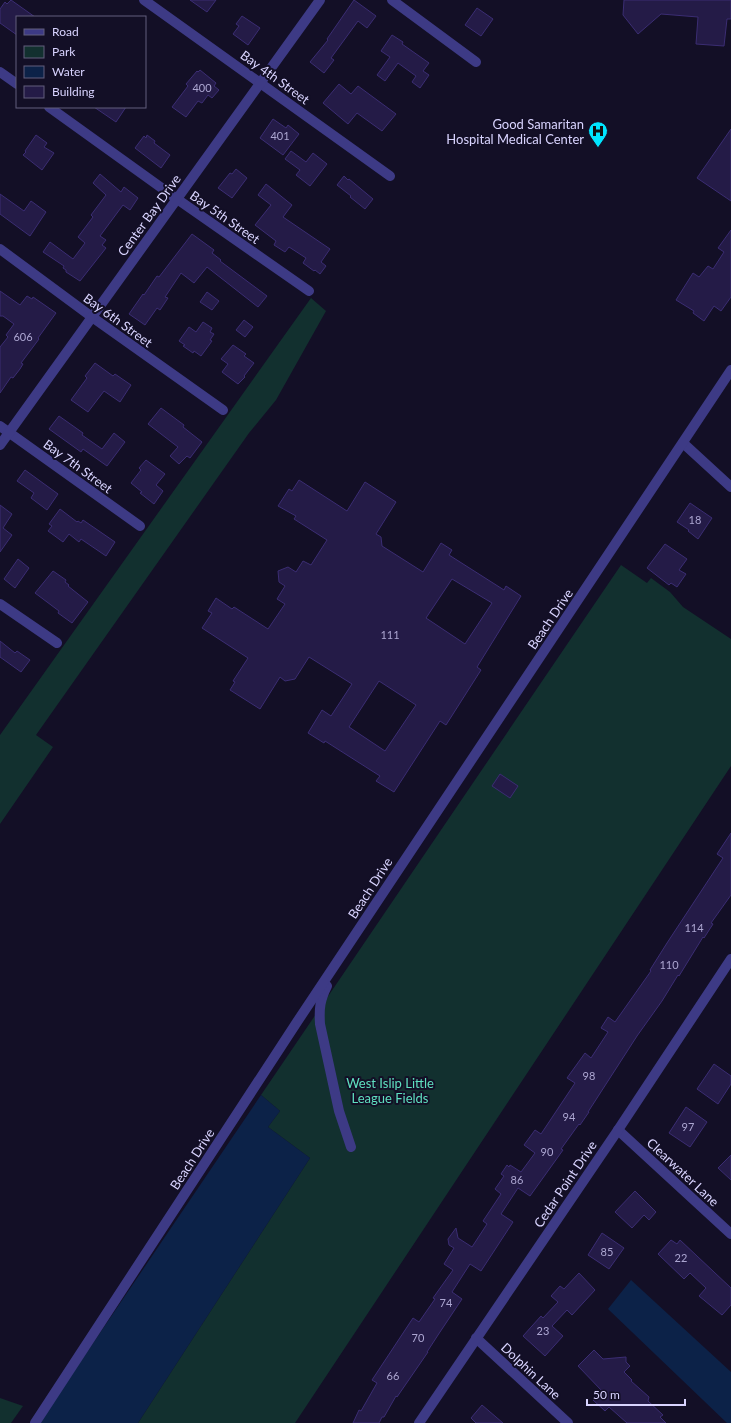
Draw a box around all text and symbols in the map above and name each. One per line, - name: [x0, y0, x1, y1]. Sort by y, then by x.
- legend: [16, 16, 146, 108]
- text: Road: [52, 24, 79, 39]
- text: Park: [52, 44, 76, 59]
- street label: Bay 4th Street: [237, 47, 313, 108]
- text: Water: [52, 64, 85, 79]
- house number: 400: [192, 81, 212, 94]
- text: Building: [52, 84, 95, 99]
- place label: Good Samaritan Hospital Medical Center: [446, 116, 584, 147]
- hospital icon: Good Samaritan Hospital Medical Center: [587, 120, 609, 148]
- house number: 401: [270, 129, 290, 142]
- street label: Center Bay Drive: [114, 171, 184, 259]
- street label: Bay 5th Street: [187, 187, 263, 247]
- street label: Bay 6th Street: [80, 290, 156, 351]
- house number: 606: [13, 330, 33, 343]
- street label: Bay 7th Street: [40, 436, 116, 497]
- house number: 18: [689, 513, 701, 526]
- street label: Beach Drive: [524, 586, 576, 652]
- house number: 111: [380, 628, 400, 641]
- street label: Beach Drive: [344, 854, 396, 921]
- house number: 114: [684, 921, 704, 934]
- house number: 110: [659, 958, 679, 971]
- house number: 98: [583, 1069, 595, 1082]
- park label: West Islip Little League Fields: [346, 1075, 434, 1106]
- house number: 94: [563, 1110, 576, 1123]
- house number: 97: [682, 1120, 694, 1133]
- street label: Beach Drive: [166, 1125, 218, 1192]
- street label: Clearwater Lane: [644, 1134, 723, 1210]
- street label: Cedar Point Drive: [530, 1138, 600, 1230]
- house number: 90: [541, 1145, 554, 1158]
- house number: 86: [511, 1173, 523, 1186]
- house number: 85: [601, 1245, 613, 1258]
- house number: 22: [675, 1251, 687, 1264]
- house number: 74: [440, 1296, 453, 1309]
- house number: 23: [537, 1324, 549, 1337]
- house number: 70: [412, 1331, 425, 1344]
- street label: Dolphin Lane: [498, 1339, 564, 1403]
- house number: 66: [387, 1369, 399, 1382]
- scale bar: [587, 1381, 685, 1407]
- text: 50 m: [593, 1387, 620, 1402]

